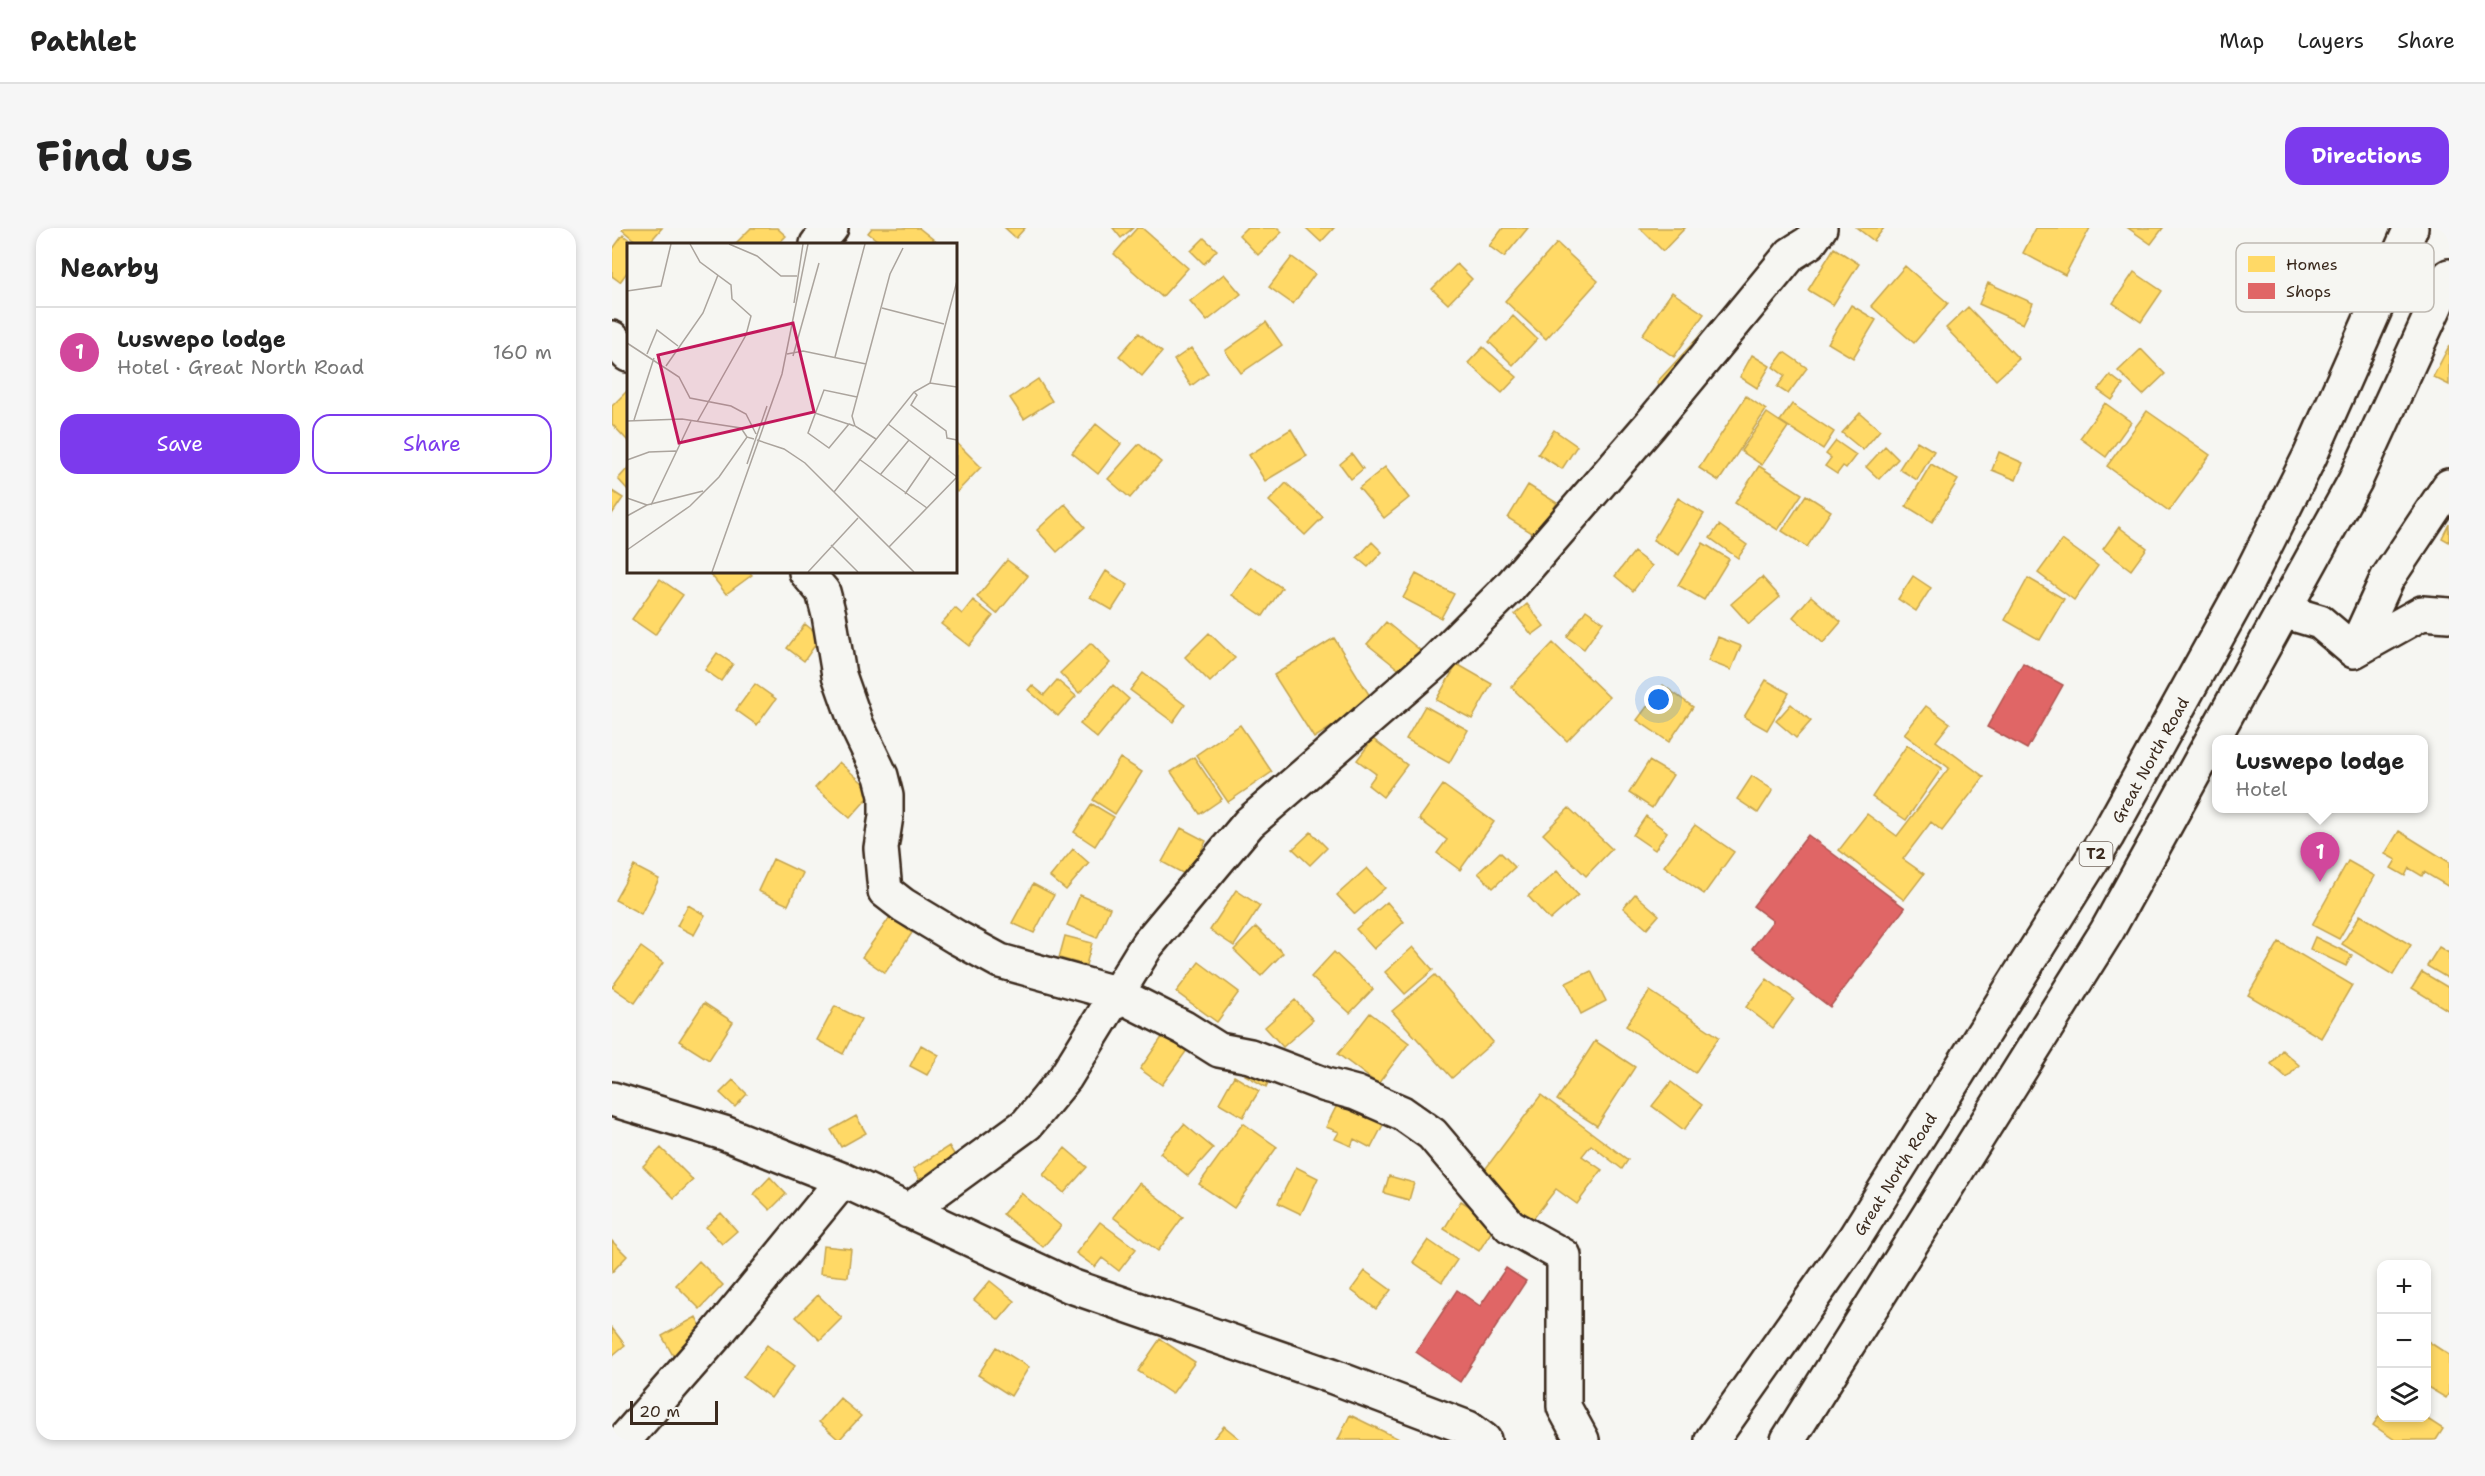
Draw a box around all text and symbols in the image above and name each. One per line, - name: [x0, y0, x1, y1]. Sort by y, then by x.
- text: Pathlet: [30, 22, 137, 60]
- text: Map: [2219, 27, 2264, 55]
- text: Layers: [2297, 27, 2364, 55]
- text: Share: [2397, 27, 2455, 55]
- button: Directions: [2285, 127, 2449, 185]
- text: Find us: [36, 128, 193, 184]
- inset map: [627, 243, 957, 573]
- legend: [2236, 243, 2434, 312]
- text: Nearby: [60, 250, 159, 285]
- text: Homes: [2286, 254, 2338, 275]
- text: Shops: [2286, 281, 2331, 302]
- text: Luswepo lodge: [117, 325, 286, 354]
- text: 1: [75, 339, 84, 365]
- text: 160 m: [493, 339, 552, 365]
- text: Hotel · Great North Road: [117, 354, 364, 380]
- button: Save: [60, 414, 300, 474]
- button: Share: [312, 414, 552, 474]
- your location: [1644, 685, 1673, 714]
- street label: Great North Road: [2107, 694, 2194, 827]
- popup: [2212, 735, 2428, 813]
- text: Luswepo lodge: [2236, 747, 2404, 776]
- text: Hotel: [2236, 776, 2287, 802]
- pin: 1: [2300, 832, 2340, 882]
- road number: T2: [2080, 842, 2112, 866]
- street label: Great North Road: [1849, 1109, 1942, 1240]
- map controls: [2377, 1260, 2431, 1422]
- button: +: [2377, 1260, 2431, 1314]
- button: −: [2377, 1314, 2431, 1368]
- button: layers: [2377, 1368, 2431, 1422]
- scale bar: [630, 1398, 718, 1426]
- text: 20 m: [639, 1401, 680, 1422]

